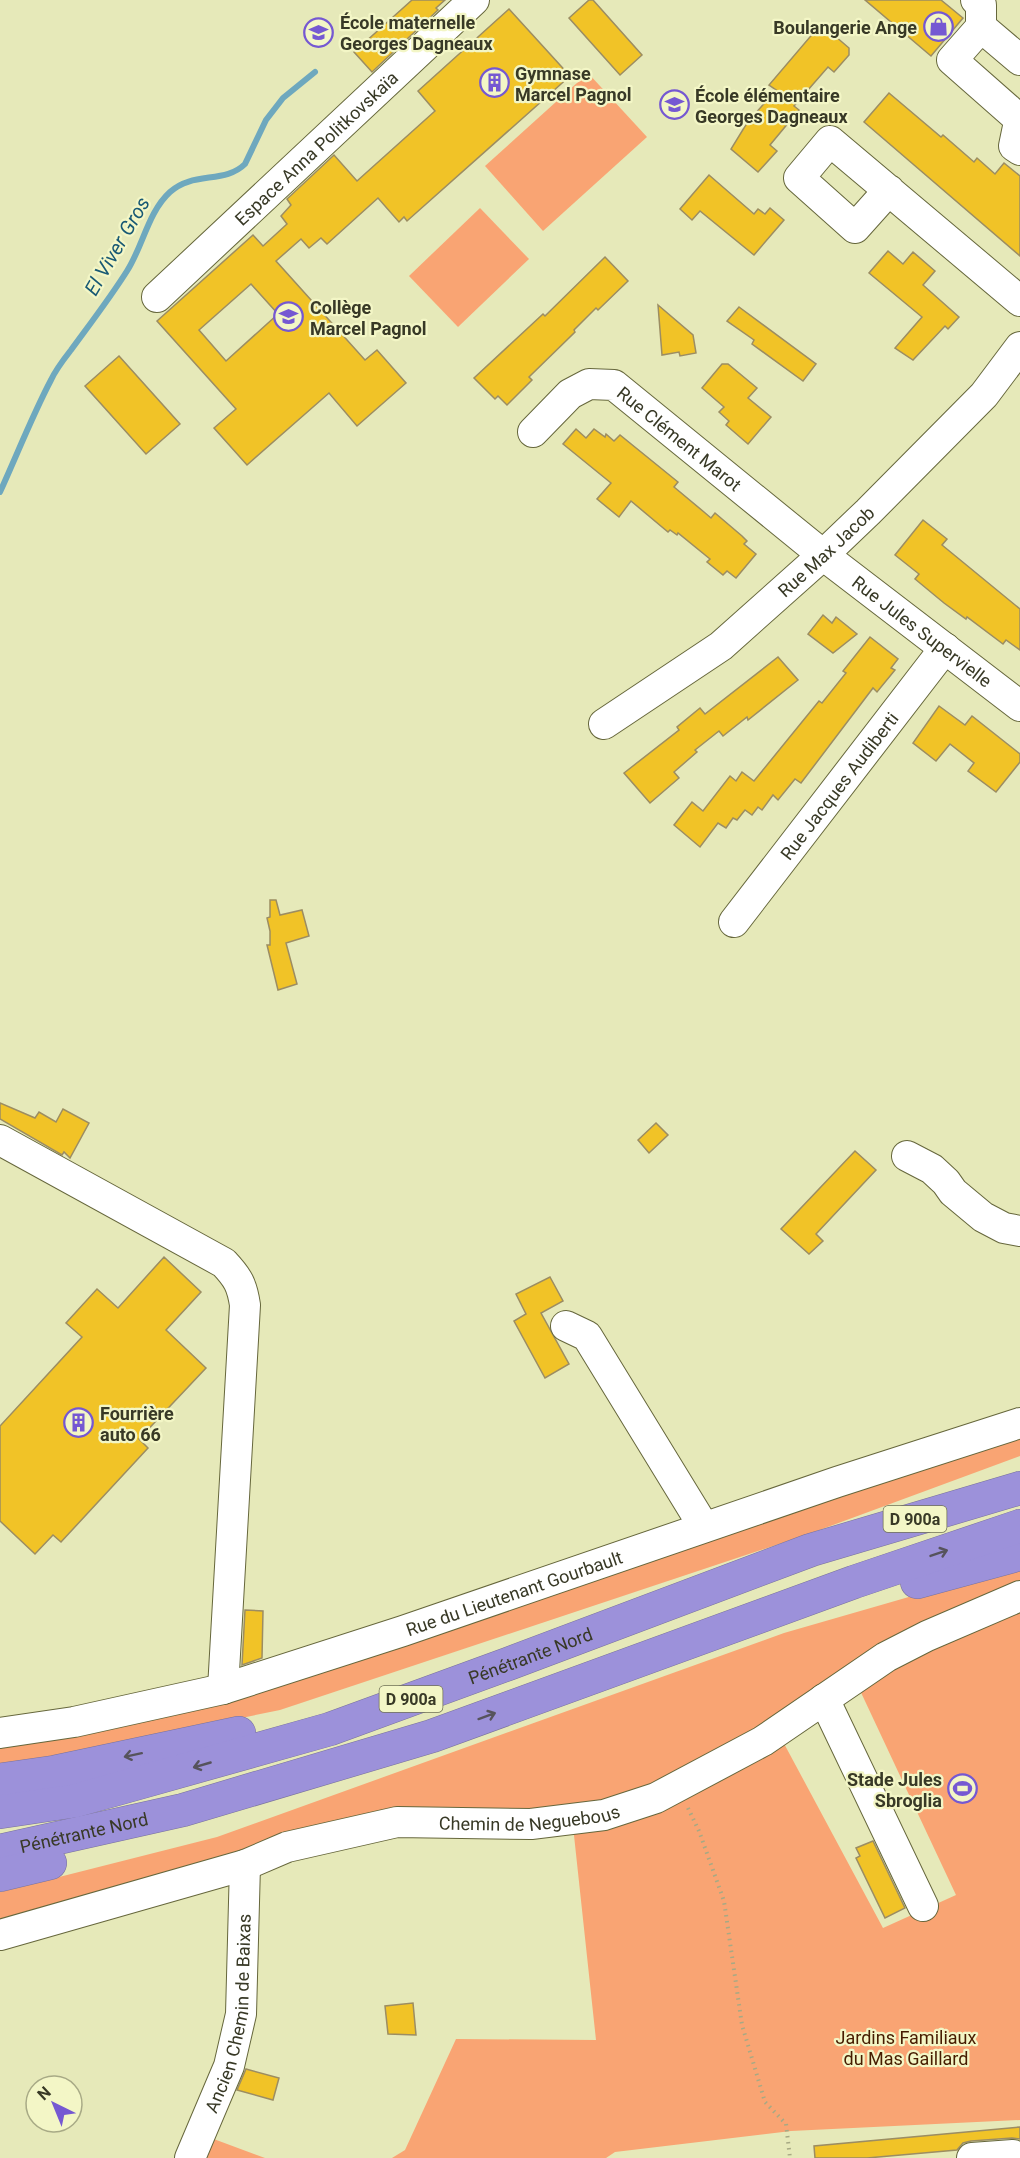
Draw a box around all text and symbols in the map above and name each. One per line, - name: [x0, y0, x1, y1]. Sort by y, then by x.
- shop icon: Boulangerie Ange: [922, 11, 954, 43]
- place label: École maternelle Georges Dagneaux: [340, 12, 493, 54]
- school or university icon: École maternelle Georges Dagneaux: [303, 16, 335, 48]
- place label: Boulangerie Ange: [773, 17, 917, 38]
- place label: Gymnase Marcel Pagnol: [515, 63, 632, 105]
- street label: Espace Anna Politkovskaïa: [230, 67, 402, 229]
- building icon: Gymnase Marcel Pagnol: [478, 67, 510, 99]
- place label: École élémentaire Georges Dagneaux: [695, 85, 848, 127]
- school or university icon: École élémentaire Georges Dagneaux: [658, 89, 690, 121]
- water label: El Viver Gros: [79, 193, 155, 299]
- place label: Collège Marcel Pagnol: [310, 297, 427, 339]
- school or university icon: Collège Marcel Pagnol: [273, 301, 305, 333]
- street label: Rue Clément Marot: [613, 382, 746, 495]
- street label: Rue Max Jacob: [773, 502, 878, 601]
- street label: Rue Jules Supervielle: [848, 571, 996, 691]
- street label: Rue Jacques Audiberti: [776, 708, 902, 864]
- place label: Fourrière auto 66: [100, 1403, 174, 1445]
- building icon: Fourrière auto 66: [63, 1407, 95, 1439]
- road number: D 900a: [884, 1506, 946, 1532]
- street label: Rue du Lieutenant Gourbault: [403, 1546, 625, 1640]
- one-way arrow: [929, 1547, 948, 1558]
- street label: Pénétrante Nord: [465, 1623, 595, 1688]
- road number: D 900a: [380, 1686, 442, 1712]
- one-way arrow: [477, 1709, 496, 1720]
- one-way arrow: [123, 1750, 142, 1762]
- one-way arrow: [192, 1760, 211, 1771]
- place label: Stade Jules Sbroglia: [847, 1769, 942, 1811]
- sports icon: Stade Jules Sbroglia: [947, 1773, 979, 1805]
- street label: Chemin de Neguebous: [439, 1800, 622, 1835]
- street label: Pénétrante Nord: [18, 1808, 150, 1857]
- street label: Ancien Chemin de Baixas: [200, 1914, 254, 2116]
- park label: Jardins Familiaux du Mas Gaillard: [836, 2027, 977, 2069]
- north arrow: [24, 2074, 84, 2134]
- text: N: [34, 2083, 55, 2104]

